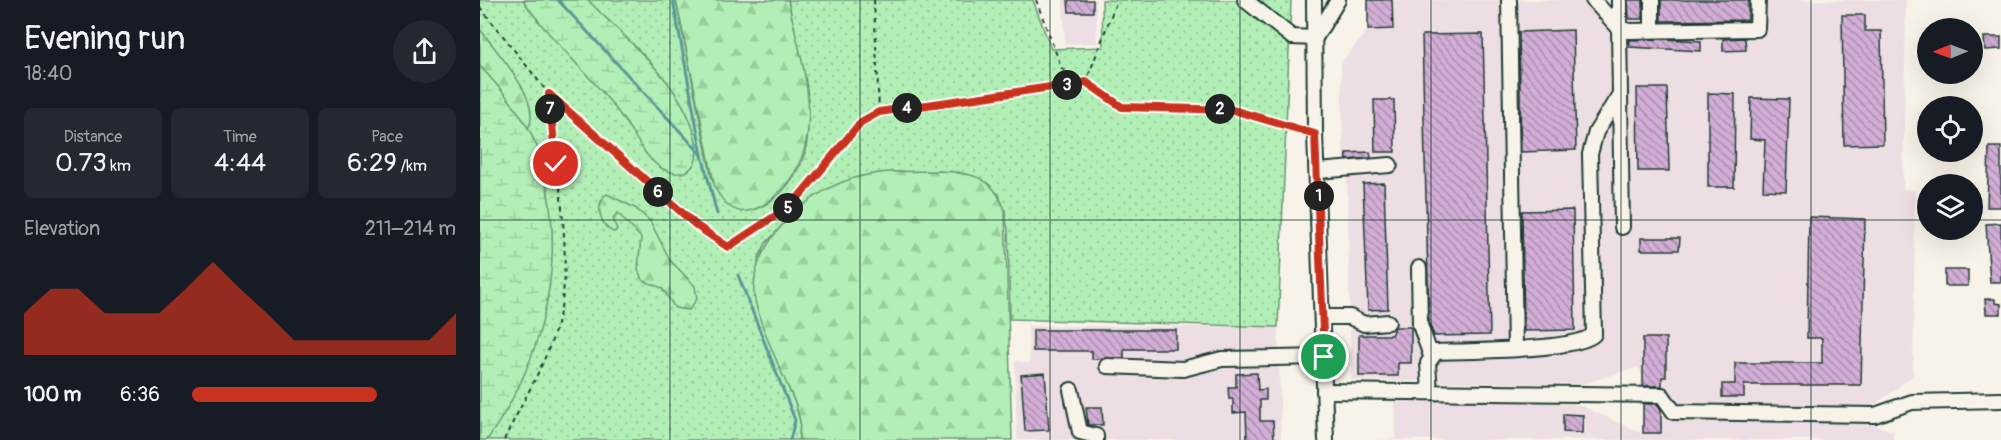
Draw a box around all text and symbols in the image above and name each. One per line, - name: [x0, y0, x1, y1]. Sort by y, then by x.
- text: Evening run: [24, 18, 185, 59]
- north arrow: [1917, 18, 1983, 84]
- map controls: [1917, 18, 1983, 240]
- button: share: [393, 20, 456, 83]
- text: 18:40: [24, 61, 73, 86]
- pin: 3: [1052, 70, 1082, 100]
- text: 3: [1063, 75, 1071, 95]
- pin: 4: [892, 93, 922, 123]
- pin: 7: [535, 94, 565, 124]
- pin: 2: [1205, 94, 1235, 124]
- button: locate: [1917, 96, 1983, 162]
- text: 4: [902, 98, 912, 118]
- text: 7: [546, 99, 554, 119]
- text: 2: [1216, 99, 1224, 119]
- text: Distance: [64, 127, 122, 147]
- text: Time: [223, 127, 257, 147]
- text: Pace: [371, 127, 403, 147]
- pin: [530, 138, 581, 189]
- text: 0.73: [55, 147, 107, 179]
- text: 4:44: [214, 147, 266, 179]
- text: 6:29: [347, 147, 397, 179]
- icon: check: [539, 147, 572, 180]
- text: km: [107, 156, 131, 176]
- text: /km: [397, 156, 427, 176]
- button: layers: [1917, 174, 1983, 240]
- pin: 6: [643, 177, 673, 207]
- pin: 1: [1304, 181, 1334, 211]
- text: 6: [653, 182, 663, 202]
- text: 1: [1316, 186, 1322, 206]
- pin: 5: [773, 193, 803, 223]
- text: 5: [784, 198, 792, 218]
- text: Elevation: [24, 216, 100, 241]
- text: 211–214 m: [365, 216, 456, 241]
- pin: [1298, 331, 1349, 382]
- icon: arrive: [1307, 340, 1340, 373]
- text: 100 m: [24, 382, 81, 407]
- text: 6:36: [120, 382, 160, 407]

